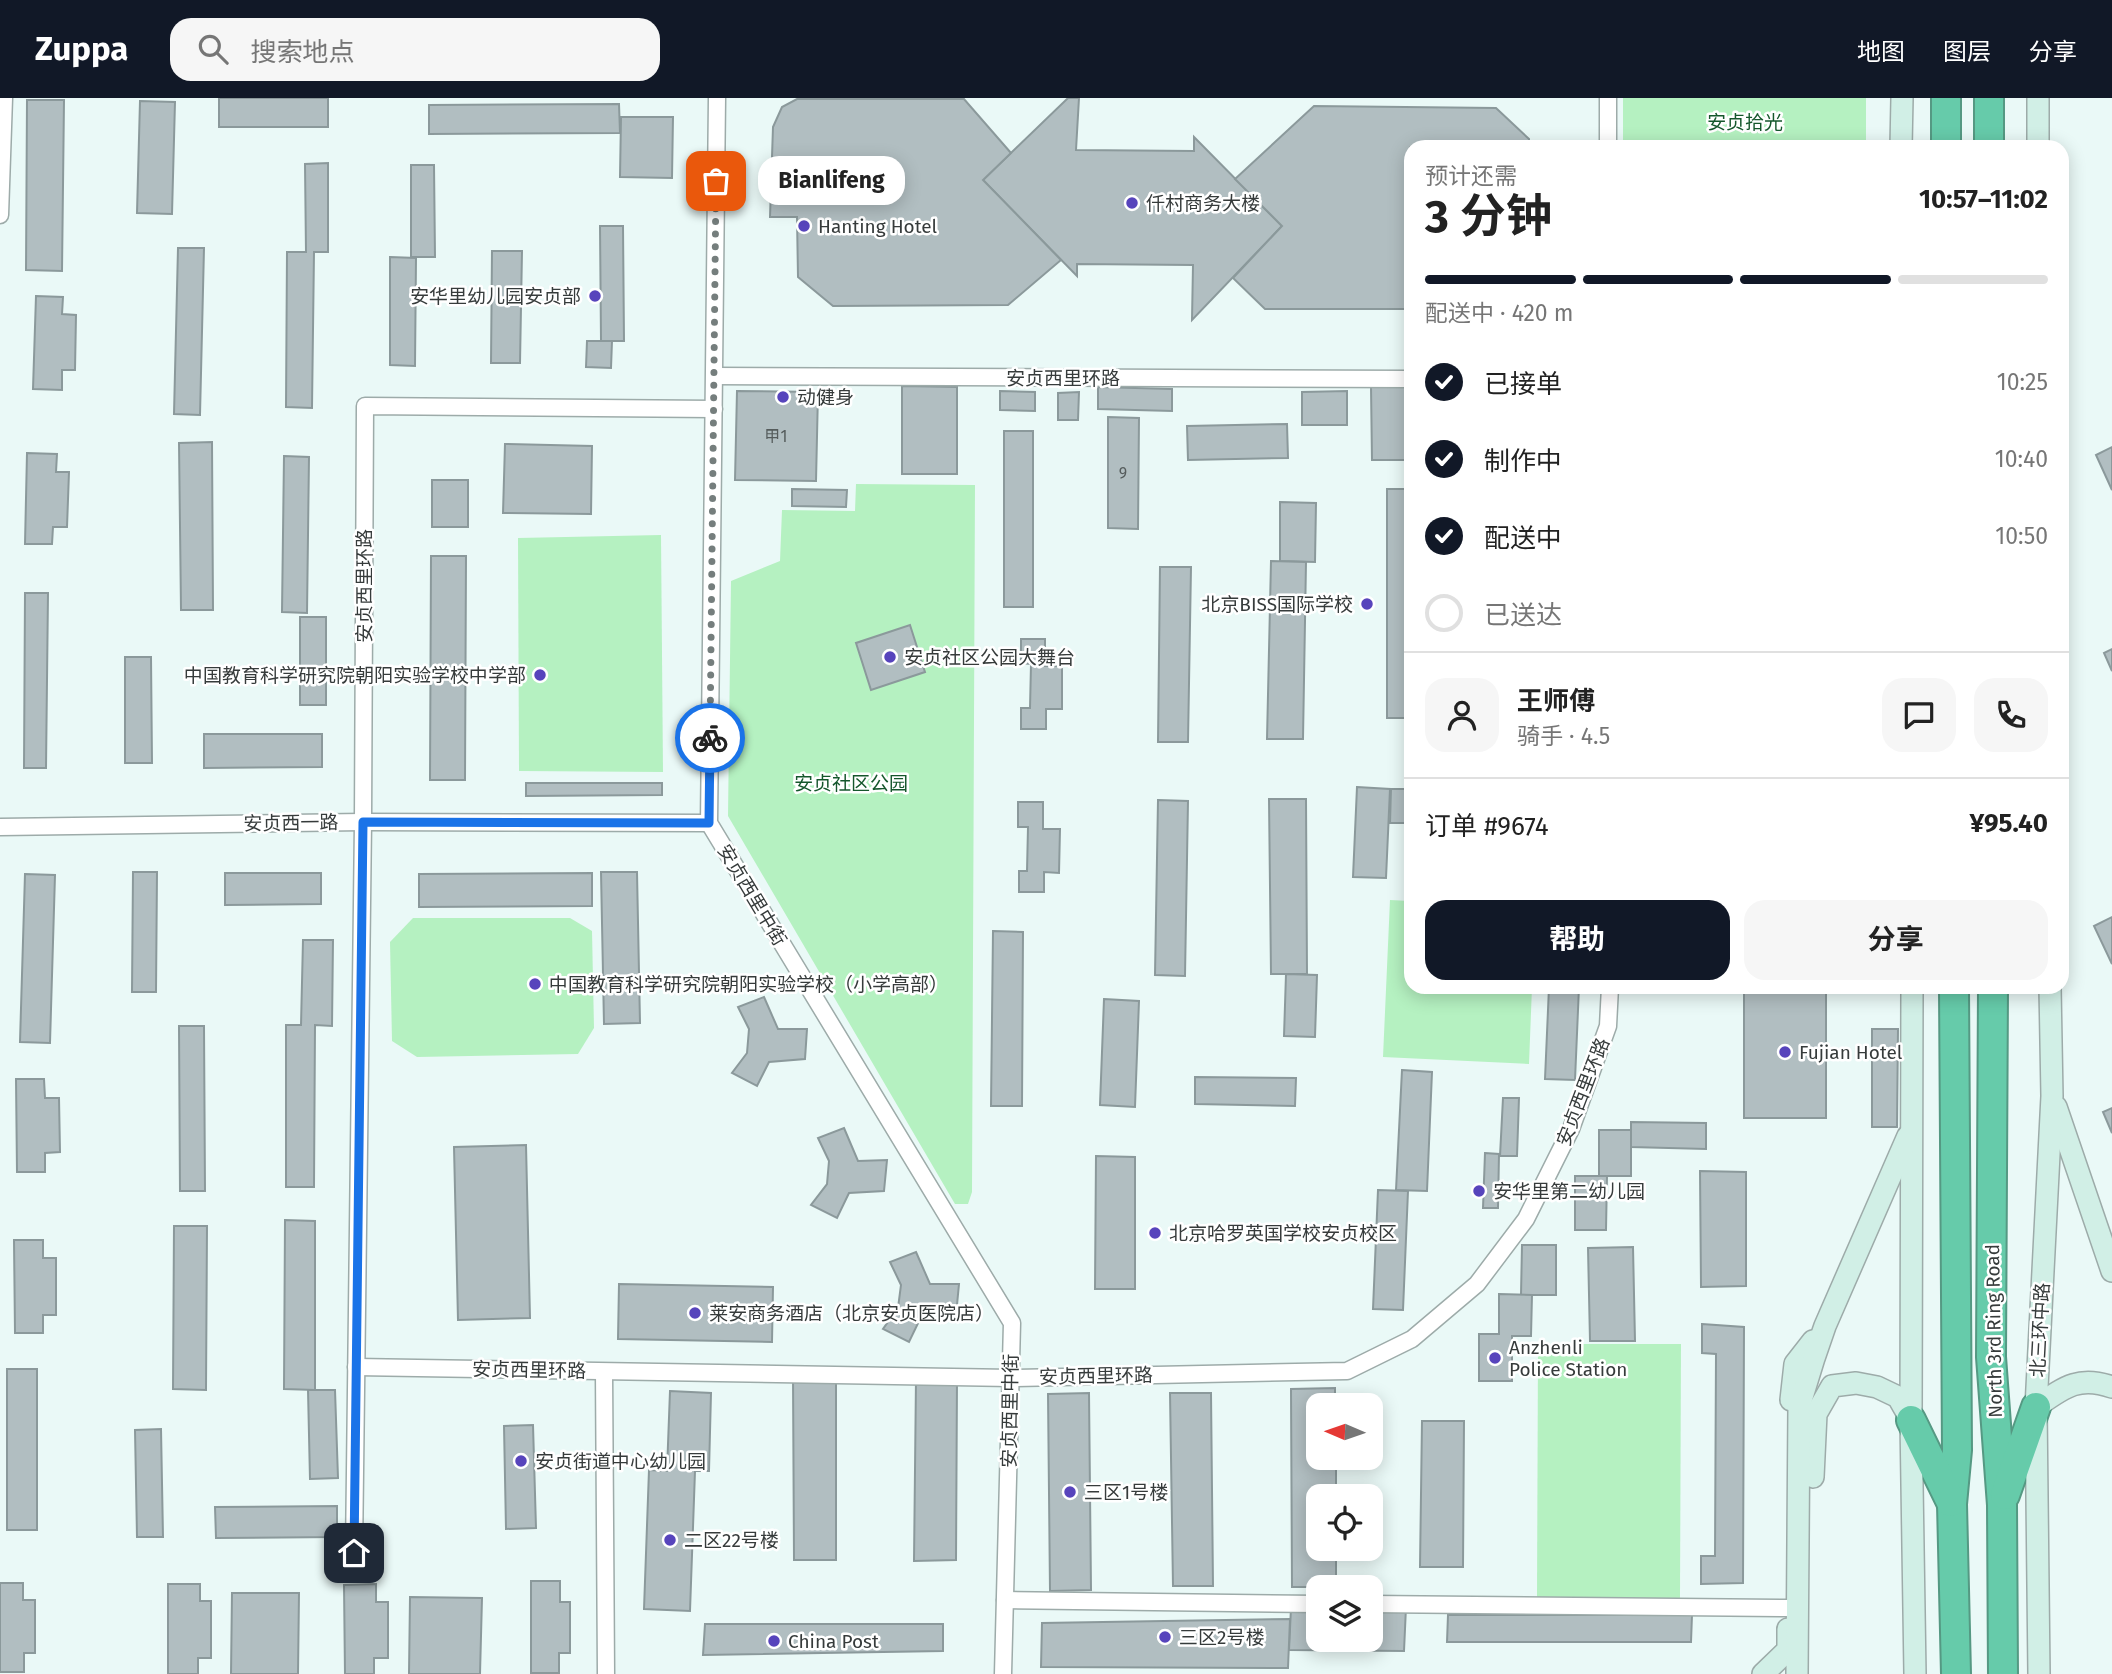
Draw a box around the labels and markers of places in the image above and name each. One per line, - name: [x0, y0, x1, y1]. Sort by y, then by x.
- pin: [686, 151, 746, 211]
- callout: Bianlifeng: [758, 156, 905, 206]
- place label: 仟村商务大楼: [1146, 192, 1260, 215]
- marker: 仟村商务大楼: [1124, 195, 1140, 211]
- place label: Hanting Hotel: [818, 215, 938, 238]
- marker: Hanting Hotel: [796, 218, 812, 234]
- place label: 安华里幼儿园安贞部: [410, 285, 581, 308]
- marker: 安华里幼儿园安贞部: [587, 288, 603, 304]
- place label: 动健身: [797, 386, 854, 409]
- marker: 动健身: [775, 389, 791, 405]
- place label: 北京BISS国际学校: [1201, 593, 1353, 616]
- marker: 北京BISS国际学校: [1359, 596, 1375, 612]
- place label: 安贞社区公园大舞台: [904, 646, 1075, 669]
- marker: 安贞社区公园大舞台: [882, 649, 898, 665]
- place label: 中国教育科学研究院朝阳实验学校中学部: [184, 664, 526, 687]
- marker: 中国教育科学研究院朝阳实验学校中学部: [532, 667, 548, 683]
- place label: 中国教育科学研究院朝阳实验学校（小学高部）: [549, 973, 948, 996]
- marker: 中国教育科学研究院朝阳实验学校（小学高部）: [527, 976, 543, 992]
- place label: Fujian Hotel: [1799, 1041, 1903, 1064]
- marker: Fujian Hotel: [1777, 1044, 1793, 1060]
- place label: 安华里第二幼儿园: [1493, 1180, 1645, 1203]
- marker: 安华里第二幼儿园: [1471, 1183, 1487, 1199]
- place label: 北京哈罗英国学校安贞校区: [1169, 1222, 1397, 1245]
- marker: 北京哈罗英国学校安贞校区: [1147, 1225, 1163, 1241]
- place label: 莱安商务酒店（北京安贞医院店）: [709, 1302, 994, 1325]
- marker: 莱安商务酒店（北京安贞医院店）: [687, 1305, 703, 1321]
- place label: Anzhenli Police Station: [1509, 1336, 1627, 1381]
- marker: Anzhenli Police Station: [1487, 1350, 1503, 1366]
- place label: 安贞街道中心幼儿园: [535, 1450, 706, 1473]
- marker: 安贞街道中心幼儿园: [513, 1453, 529, 1469]
- place label: 三区1号楼: [1084, 1481, 1168, 1504]
- marker: 三区1号楼: [1062, 1484, 1078, 1500]
- pin: [324, 1523, 384, 1583]
- place label: 二区22号楼: [684, 1529, 779, 1552]
- marker: 二区22号楼: [662, 1532, 678, 1548]
- place label: 三区2号楼: [1179, 1626, 1264, 1649]
- marker: 三区2号楼: [1157, 1629, 1173, 1645]
- place label: China Post: [788, 1630, 879, 1653]
- marker: China Post: [766, 1633, 782, 1649]

